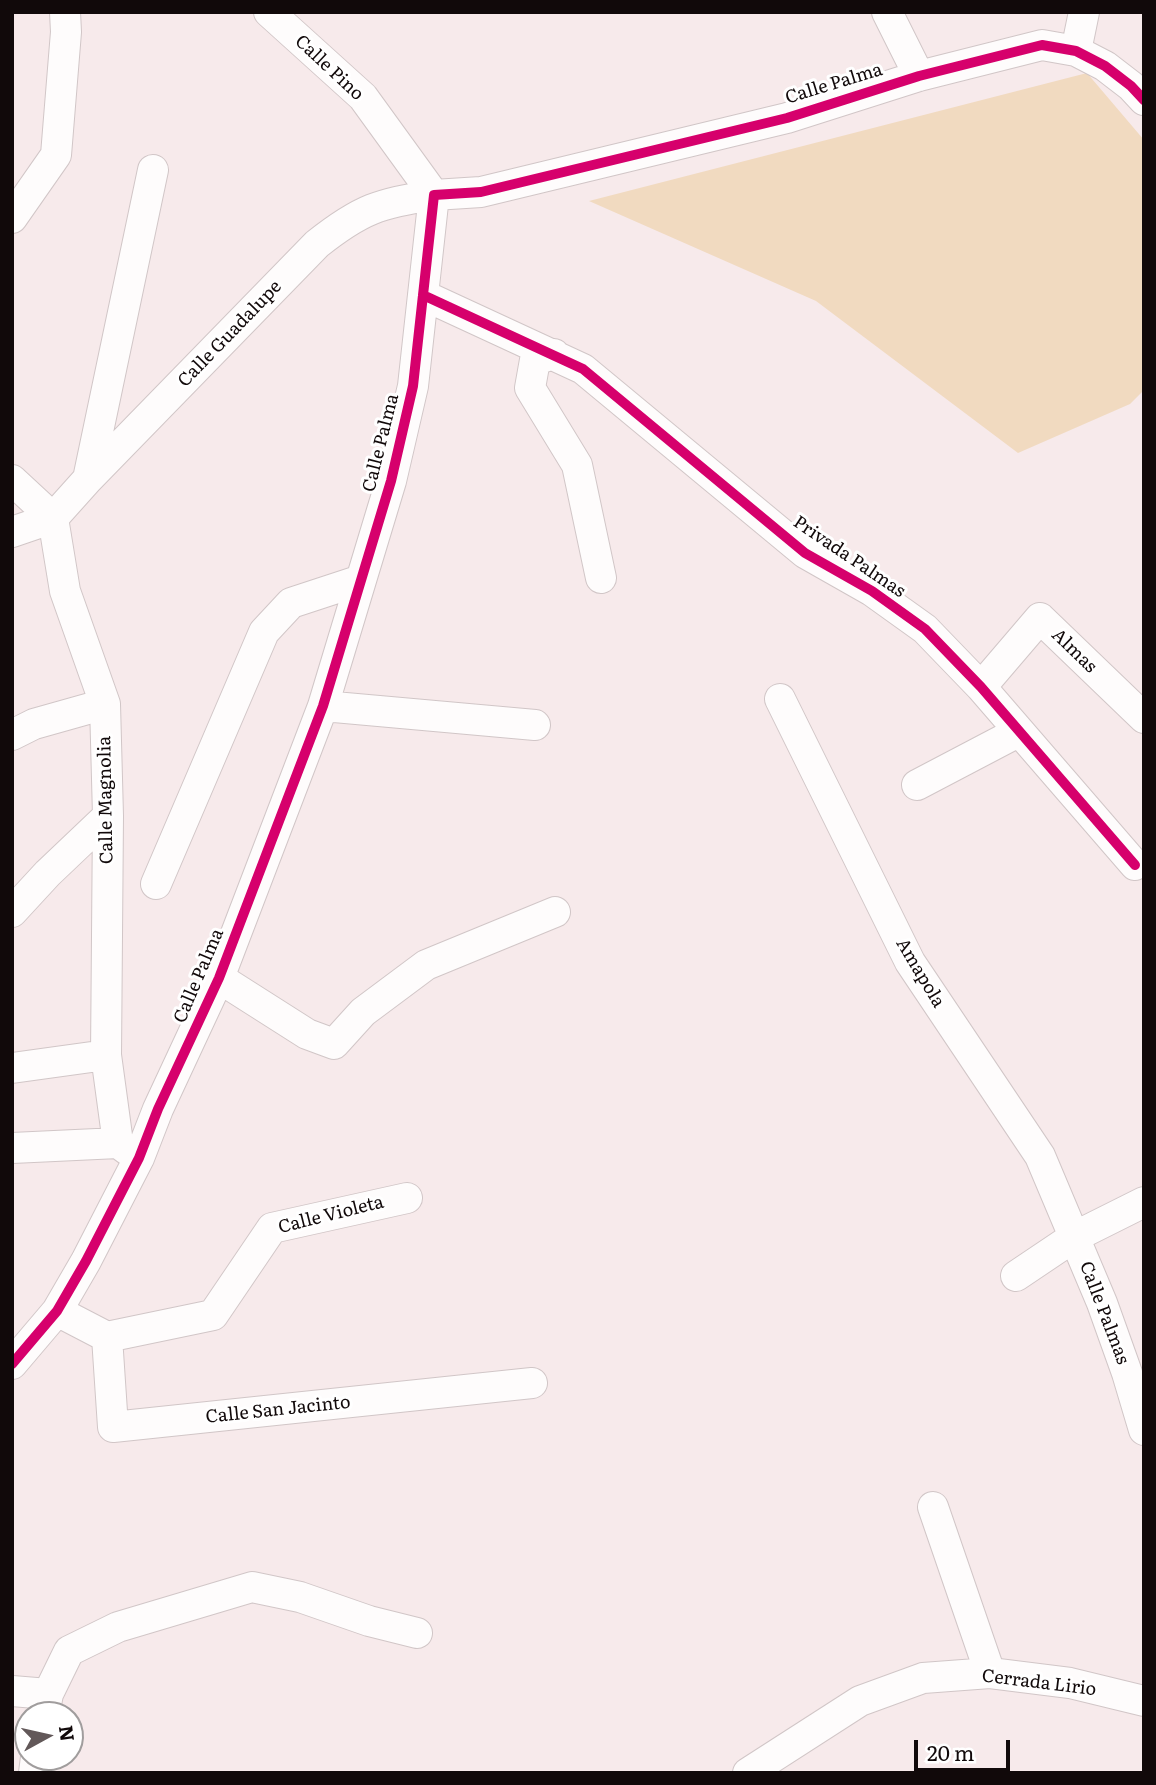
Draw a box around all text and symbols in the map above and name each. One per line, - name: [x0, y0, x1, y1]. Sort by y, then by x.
- street label: Calle Pino: [290, 31, 368, 105]
- street label: Calle Palma: [783, 59, 885, 109]
- street label: Calle Guadalupe: [174, 276, 286, 392]
- street label: Calle Palma: [358, 392, 404, 494]
- street label: Privada Palmas: [789, 512, 909, 602]
- street label: Almas: [1047, 624, 1101, 678]
- street label: Calle Magnolia: [94, 736, 118, 864]
- street label: Calle Palma: [169, 925, 229, 1027]
- street label: Amapola: [891, 934, 949, 1012]
- street label: Calle Violeta: [276, 1191, 386, 1239]
- street label: Calle Palmas: [1074, 1258, 1134, 1368]
- street label: Calle San Jacinto: [205, 1392, 351, 1428]
- street label: Cerrada Lirio: [981, 1665, 1097, 1701]
- north arrow: [14, 1701, 84, 1771]
- text: N: [53, 1724, 83, 1743]
- scale bar: [918, 1726, 1014, 1770]
- text: 20 m: [927, 1736, 974, 1767]

